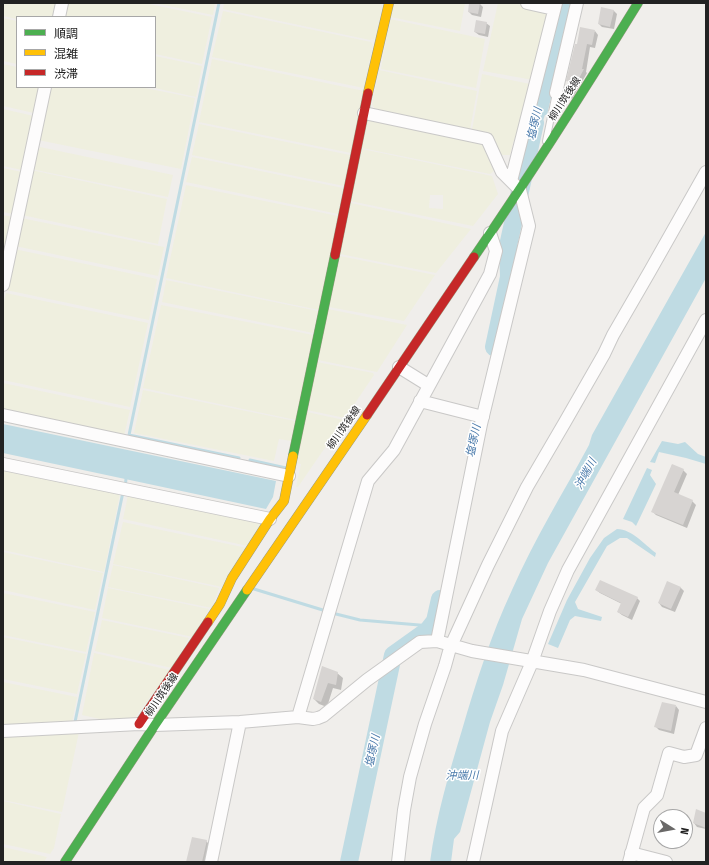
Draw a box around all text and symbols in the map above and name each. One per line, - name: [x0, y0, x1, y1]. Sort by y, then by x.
- legend: [16, 16, 156, 88]
- text: 順調: [54, 27, 78, 41]
- text: 混雑: [54, 47, 78, 61]
- text: 渋滞: [54, 67, 78, 81]
- street label: 柳川筑後線: [546, 75, 584, 123]
- water label: 塩塚川: [525, 106, 545, 142]
- street label: 柳川筑後線: [325, 404, 363, 452]
- water label: 塩塚川: [464, 423, 484, 459]
- water label: 沖端川: [572, 456, 600, 492]
- street label: 柳川筑後線: [143, 671, 181, 719]
- water label: 塩塚川: [363, 733, 383, 769]
- water label: 沖端川: [446, 769, 478, 783]
- north arrow: [653, 809, 693, 849]
- text: N: [677, 827, 691, 836]

